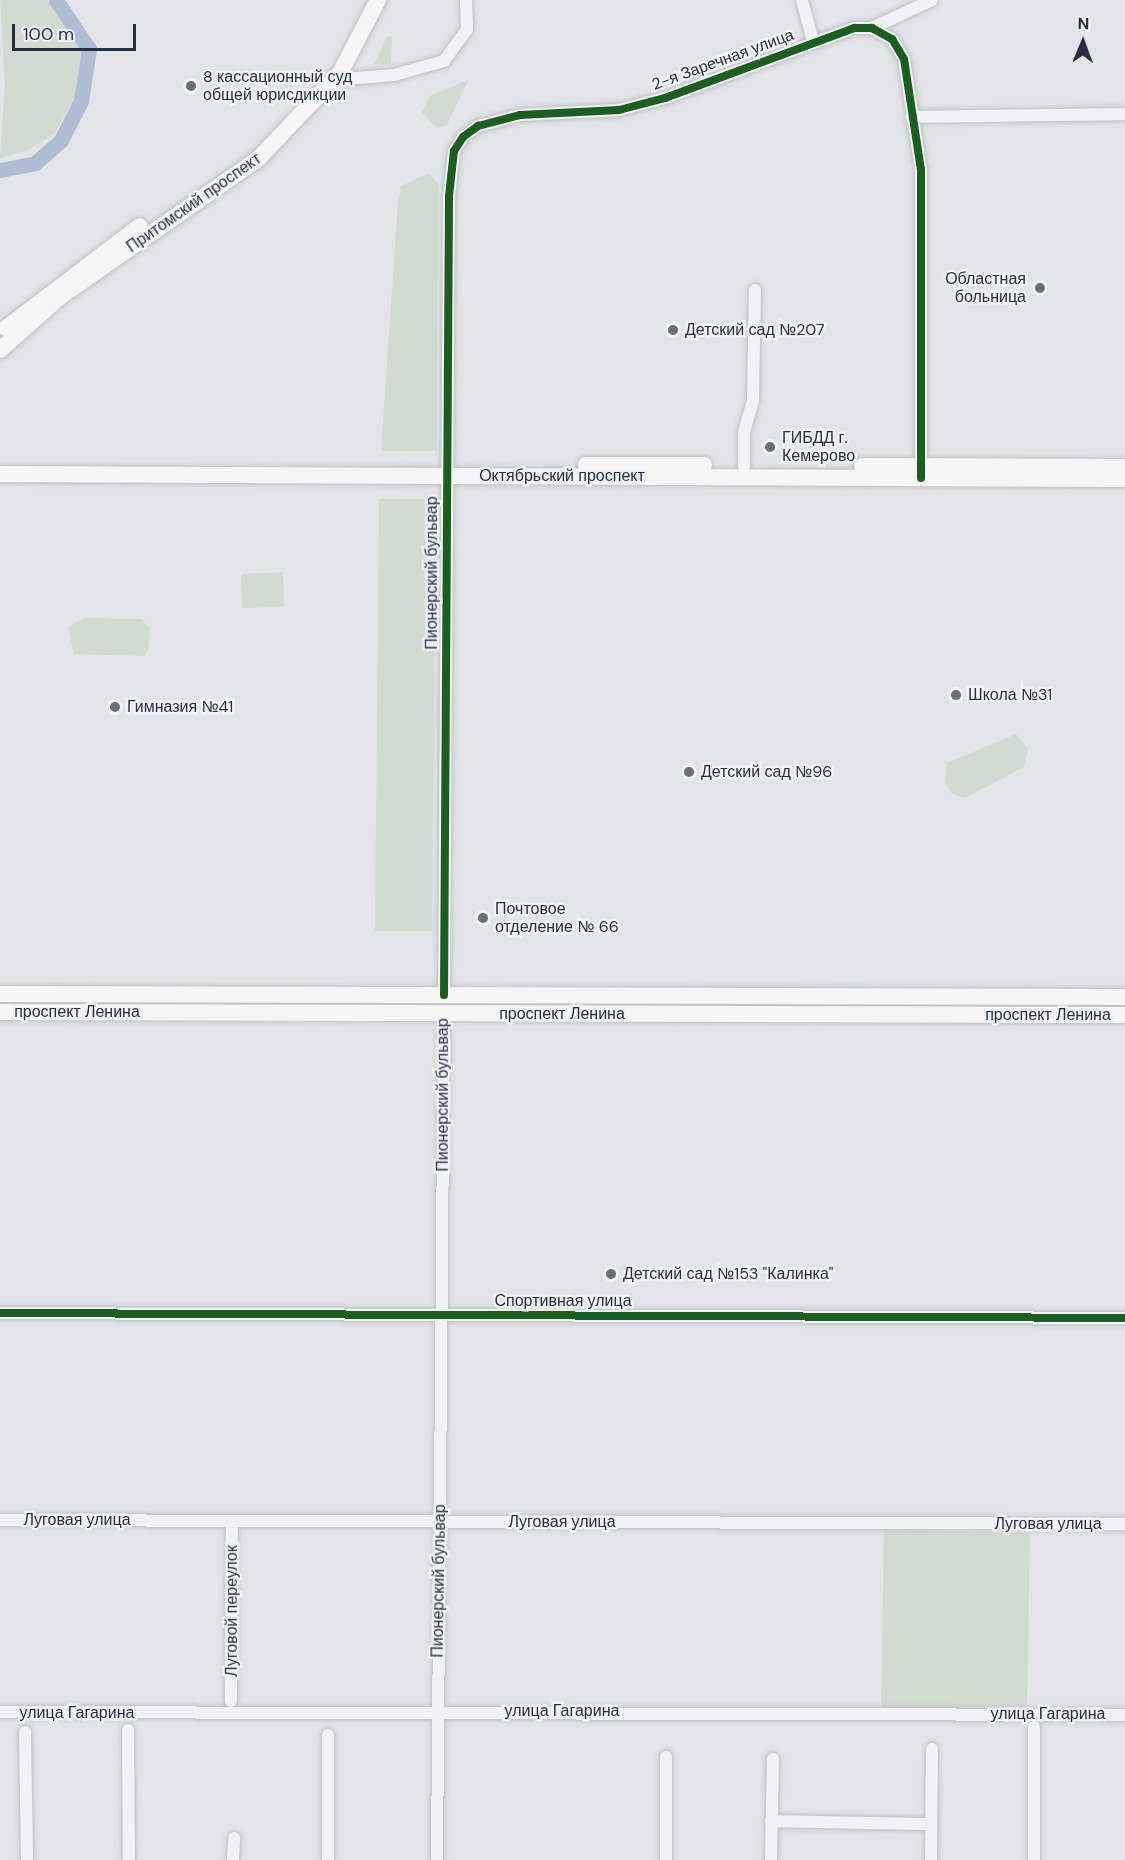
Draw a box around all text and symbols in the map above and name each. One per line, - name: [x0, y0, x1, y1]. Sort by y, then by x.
- scale bar: [15, 12, 140, 50]
- north arrow: [1053, 12, 1113, 72]
- text: N: [1077, 13, 1089, 34]
- text: 100 m: [23, 22, 74, 46]
- street label: 2-я Заречная улица: [649, 25, 797, 95]
- place label: 8 кассационный суд общей юрисдикции: [203, 67, 352, 105]
- marker: 8 кассационный суд общей юрисдикции: [184, 79, 198, 93]
- street label: Притомский проспект: [123, 149, 265, 257]
- place label: Областная больница: [945, 269, 1026, 307]
- marker: Областная больница: [1031, 279, 1049, 297]
- place label: Детский сад №207: [685, 320, 824, 340]
- marker: Детский сад №207: [666, 323, 680, 337]
- place label: ГИБДД г. Кемерово: [782, 428, 855, 466]
- marker: ГИБДД г. Кемерово: [763, 440, 777, 454]
- street label: Октябрьский проспект: [479, 466, 645, 486]
- street label: Пионерский бульвар: [422, 496, 442, 650]
- place label: Школа №31: [968, 685, 1052, 705]
- marker: Школа №31: [949, 688, 963, 702]
- place label: Гимназия №41: [127, 697, 233, 717]
- marker: Гимназия №41: [108, 700, 122, 714]
- place label: Детский сад №96: [701, 762, 832, 782]
- marker: Детский сад №96: [682, 765, 696, 779]
- place label: Почтовое отделение № 66: [495, 899, 619, 937]
- marker: Почтовое отделение № 66: [476, 911, 490, 925]
- street label: проспект Ленина: [14, 1002, 140, 1022]
- street label: проспект Ленина: [499, 1004, 625, 1024]
- street label: проспект Ленина: [985, 1005, 1111, 1025]
- street label: Пионерский бульвар: [433, 1018, 453, 1172]
- place label: Детский сад №153 "Калинка": [623, 1264, 833, 1284]
- marker: Детский сад №153 "Калинка": [604, 1267, 618, 1281]
- street label: Спортивная улица: [494, 1291, 632, 1311]
- street label: Пионерский бульвар: [428, 1504, 450, 1658]
- street label: Луговая улица: [23, 1510, 131, 1530]
- street label: Луговая улица: [508, 1512, 616, 1532]
- street label: Луговая улица: [994, 1514, 1102, 1534]
- street label: Луговой переулок: [222, 1545, 242, 1677]
- street label: улица Гагарина: [505, 1701, 619, 1721]
- street label: улица Гагарина: [20, 1703, 134, 1723]
- street label: улица Гагарина: [991, 1704, 1105, 1724]

